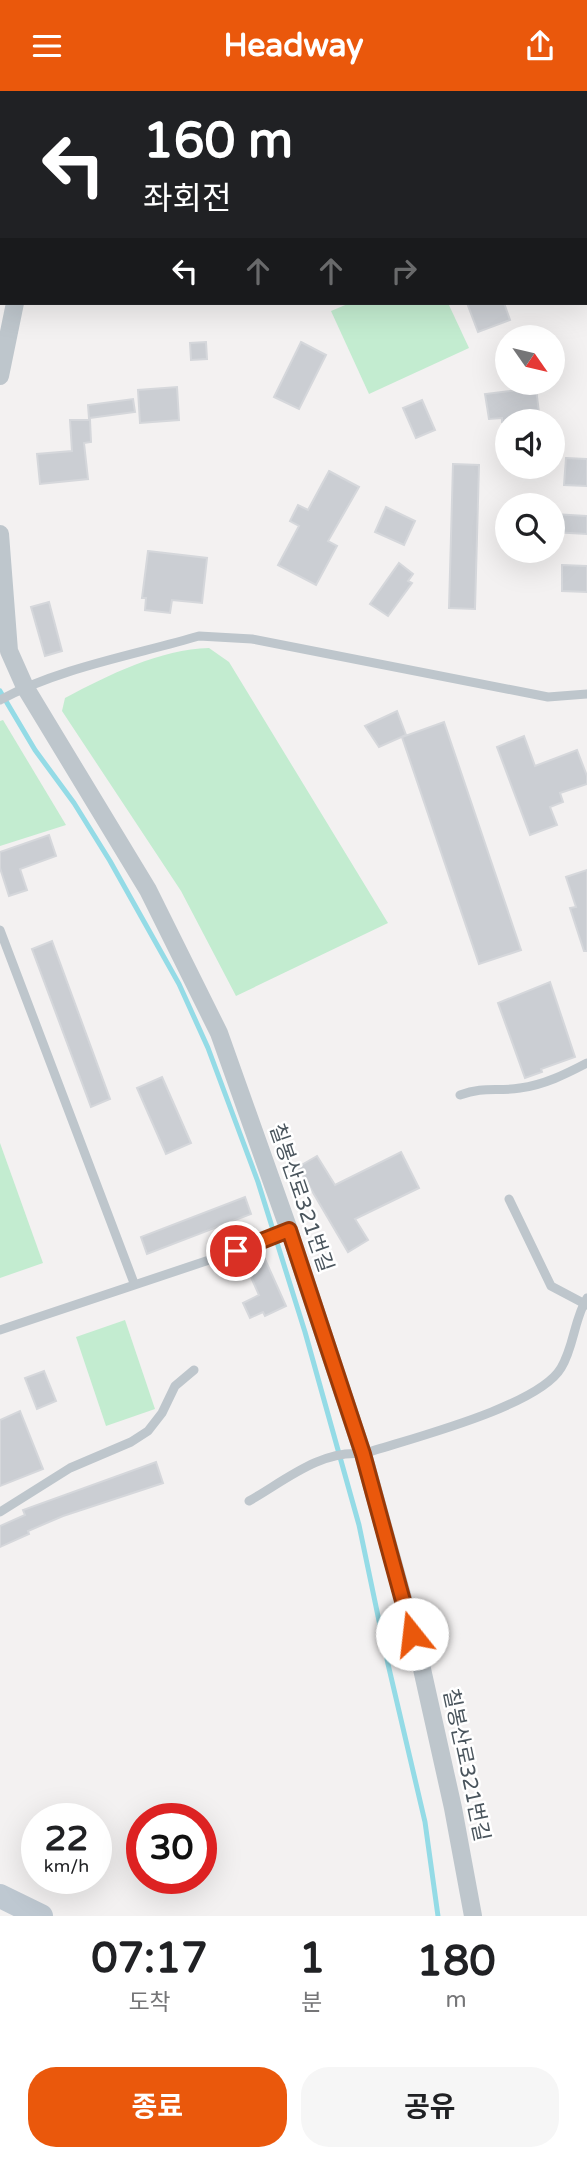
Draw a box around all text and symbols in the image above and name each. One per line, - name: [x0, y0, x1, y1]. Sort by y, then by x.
- icon: menu: [28, 27, 66, 65]
- text: Headway: [223, 27, 364, 65]
- icon: share: [521, 27, 559, 65]
- text: 160 m: [143, 112, 293, 171]
- icon: left: [28, 119, 119, 210]
- text: 좌회전: [143, 180, 231, 218]
- icon: left: [166, 252, 204, 290]
- icon: ahead: [239, 252, 277, 290]
- icon: ahead: [312, 252, 350, 290]
- icon: right: [385, 252, 423, 290]
- north arrow: [495, 325, 565, 395]
- map controls: [495, 325, 565, 563]
- button: sound: [495, 409, 565, 479]
- button: search: [495, 493, 565, 563]
- street label: 칠봉산로321번길: [264, 1120, 338, 1276]
- pin: [206, 1221, 266, 1281]
- icon: arrive: [217, 1232, 255, 1270]
- position arrow: [375, 1597, 449, 1671]
- street label: 칠봉산로321번길: [438, 1686, 494, 1844]
- speed limit sign: 30: [126, 1803, 217, 1894]
- text: 22: [45, 1818, 88, 1860]
- text: km/h: [44, 1855, 89, 1877]
- text: 07:17: [91, 1933, 208, 1984]
- text: 1: [299, 1933, 325, 1984]
- text: 180: [417, 1936, 496, 1987]
- text: m: [446, 1986, 467, 2014]
- text: 도착: [128, 1989, 171, 2017]
- text: 분: [302, 1989, 323, 2017]
- button: 종료: [28, 2067, 287, 2147]
- button: 공유: [301, 2067, 559, 2147]

